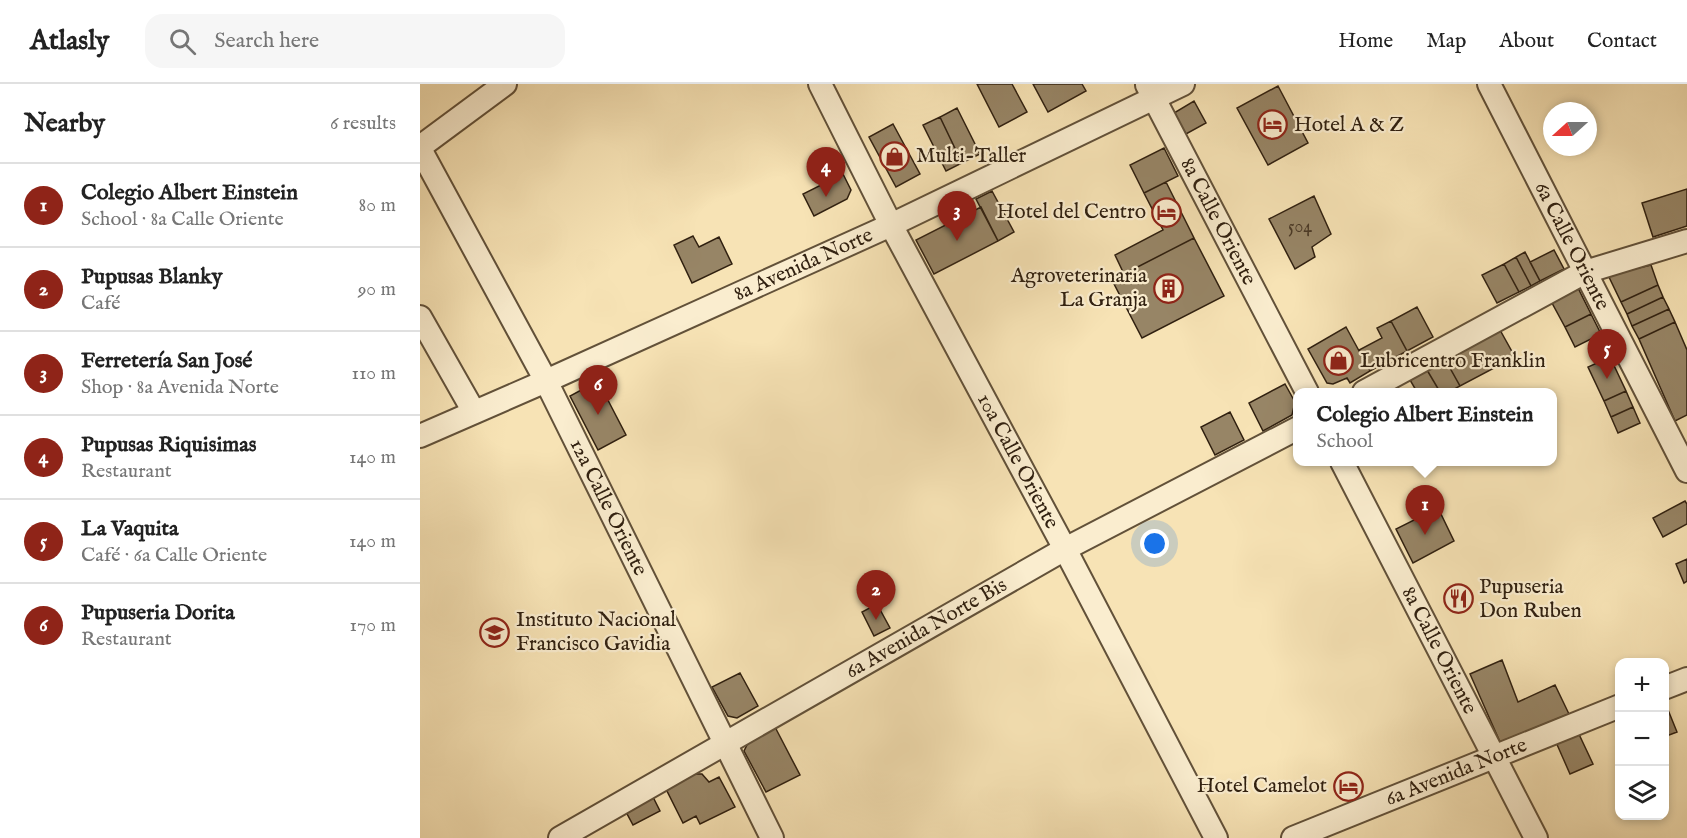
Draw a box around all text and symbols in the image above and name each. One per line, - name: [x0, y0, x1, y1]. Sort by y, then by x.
- search box: [145, 14, 565, 68]
- text: Atlasly: [30, 24, 109, 59]
- icon: search: [166, 25, 199, 58]
- text: Search here: [214, 27, 319, 55]
- text: Home: [1338, 28, 1393, 55]
- text: Map: [1426, 28, 1466, 55]
- text: About: [1499, 28, 1554, 55]
- text: Contact: [1587, 28, 1657, 55]
- north arrow: [1543, 102, 1597, 156]
- text: Nearby: [24, 107, 105, 140]
- hotel icon: Hotel A & Z: [1257, 109, 1289, 141]
- text: 6 results: [330, 111, 396, 136]
- place label: Hotel A & Z: [1294, 112, 1404, 139]
- shop icon: Multi-Taller: [879, 140, 911, 172]
- place label: Multi-Taller: [916, 143, 1027, 170]
- pin: 4: [806, 147, 846, 197]
- street label: 8a Calle Oriente: [1174, 153, 1263, 290]
- street label: 6a Calle Oriente: [1528, 177, 1616, 315]
- text: Colegio Albert Einstein: [81, 179, 298, 207]
- pin: 3: [938, 192, 976, 241]
- text: 1: [40, 193, 47, 218]
- text: 80 m: [359, 193, 396, 218]
- hotel icon: Hotel del Centro: [1151, 196, 1183, 228]
- place label: Hotel del Centro: [997, 199, 1146, 226]
- text: School · 8a Calle Oriente: [81, 207, 284, 232]
- house number: 504: [1288, 216, 1312, 239]
- street label: 8a Avenida Norte: [730, 221, 877, 308]
- text: Pupusas Blanky: [81, 263, 223, 291]
- place label: Agroveterinaria La Granja: [1010, 263, 1148, 314]
- building icon: Agroveterinaria La Granja: [1152, 272, 1184, 304]
- text: 2: [39, 277, 48, 302]
- text: 90 m: [358, 277, 396, 302]
- text: Café: [81, 291, 120, 316]
- pin: 5: [1588, 330, 1626, 379]
- shop icon: Lubricentro Franklin: [1323, 345, 1355, 377]
- text: Ferretería San José: [81, 347, 252, 375]
- place label: Lubricentro Franklin: [1360, 348, 1546, 375]
- text: 3: [40, 361, 47, 386]
- text: 110 m: [352, 361, 396, 386]
- pin: 6: [578, 366, 618, 415]
- text: Shop · 8a Avenida Norte: [81, 375, 279, 400]
- popup: [1293, 388, 1557, 466]
- street label: 10a Calle Oriente: [971, 389, 1065, 534]
- text: Colegio Albert Einstein: [1317, 401, 1533, 429]
- text: School: [1317, 429, 1373, 454]
- text: Pupusas Riquisimas: [81, 431, 257, 459]
- street label: 12a Calle Oriente: [563, 434, 654, 581]
- text: 4: [39, 445, 48, 470]
- text: 140 m: [349, 445, 396, 470]
- text: Restaurant: [81, 459, 172, 484]
- pin: 1: [1406, 486, 1444, 535]
- text: La Vaquita: [81, 515, 179, 543]
- text: 5: [40, 529, 47, 554]
- text: 140 m: [349, 529, 396, 554]
- your location: [1140, 529, 1169, 558]
- text: Café · 6a Calle Oriente: [81, 543, 267, 568]
- pin: 2: [856, 570, 896, 620]
- street label: 6a Avenida Norte Bis: [841, 572, 1012, 685]
- place label: Pupuseria Don Ruben: [1479, 574, 1582, 625]
- street label: 8a Calle Oriente: [1395, 582, 1483, 719]
- restaurant icon: Pupuseria Don Ruben: [1442, 583, 1474, 615]
- text: Pupuseria Dorita: [81, 599, 235, 627]
- place label: Instituto Nacional Francisco Gavidia: [516, 607, 676, 658]
- text: 6: [39, 613, 48, 638]
- text: 170 m: [350, 613, 396, 638]
- school or university icon: Instituto Nacional Francisco Gavidia: [479, 616, 511, 648]
- text: Restaurant: [81, 627, 172, 652]
- map controls: [1615, 658, 1669, 820]
- button: +: [1615, 658, 1669, 712]
- button: −: [1615, 712, 1669, 766]
- street label: 6a Avenida Norte: [1382, 731, 1531, 813]
- button: layers: [1615, 766, 1669, 820]
- hotel icon: Hotel Camelot: [1332, 770, 1364, 802]
- place label: Hotel Camelot: [1197, 773, 1327, 800]

